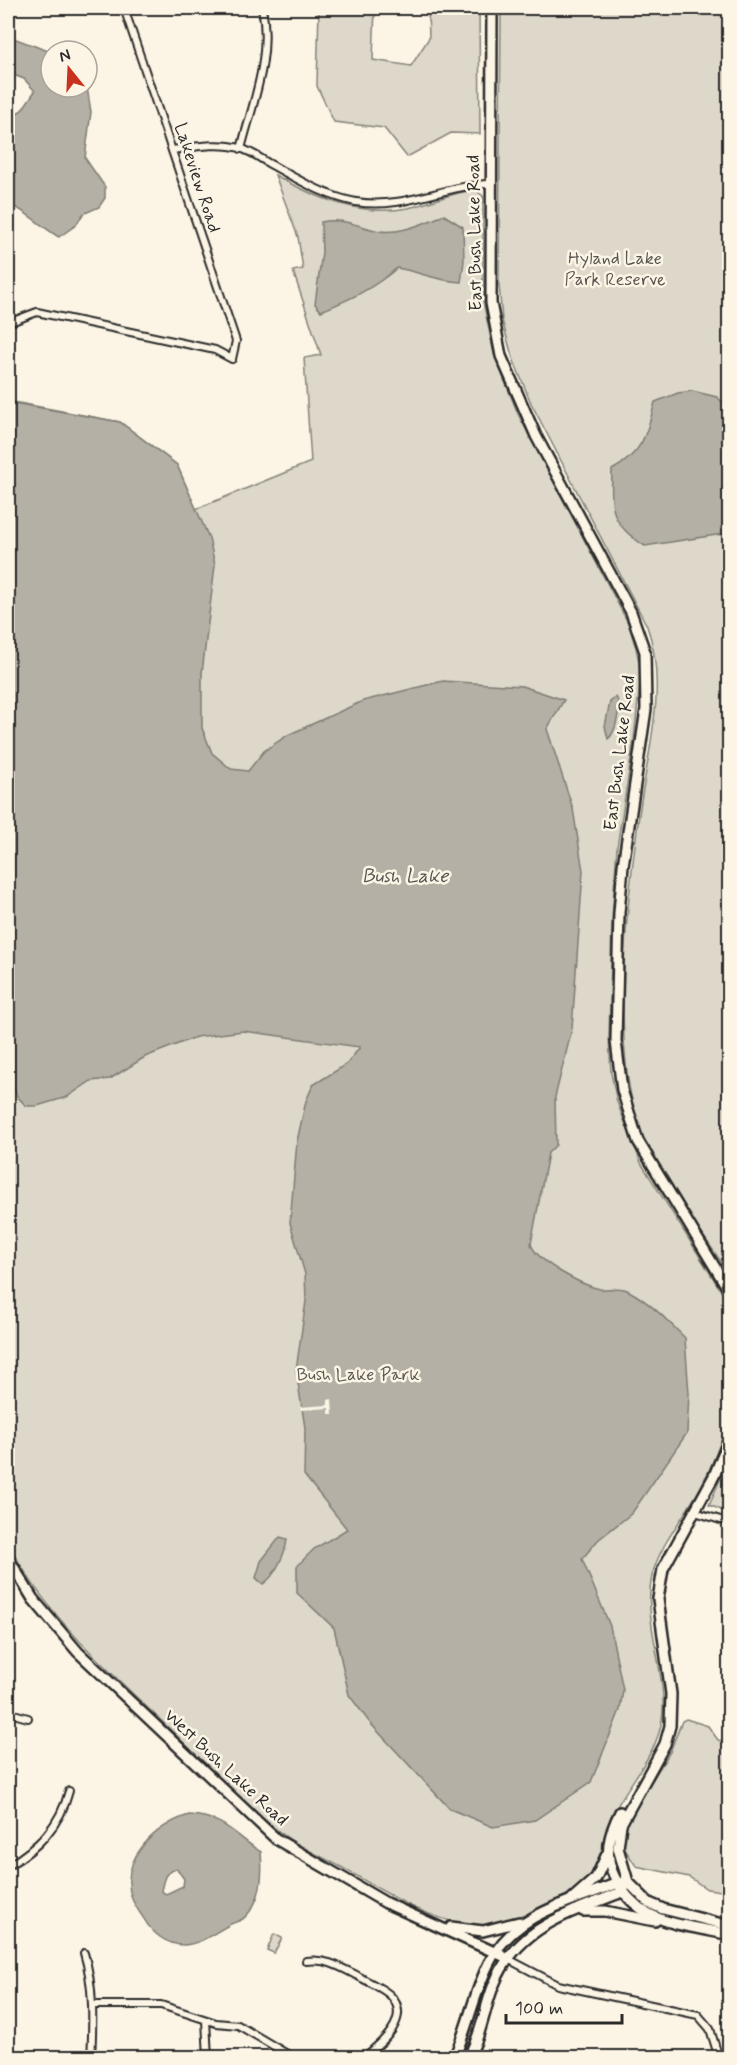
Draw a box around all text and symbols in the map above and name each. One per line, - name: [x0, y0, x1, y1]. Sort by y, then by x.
- north arrow: [39, 39, 99, 99]
- text: N: [57, 45, 73, 68]
- street label: Lakeview Road: [168, 120, 226, 236]
- street label: East Bush Lake Road: [462, 155, 488, 311]
- park label: Hyland Lake Park Reserve: [564, 247, 666, 292]
- street label: East Bush Lake Road: [599, 674, 641, 832]
- water label: Bush Lake: [362, 863, 449, 890]
- park label: Bush Lake Park: [296, 1363, 420, 1387]
- street label: West Bush Lake Road: [159, 1704, 293, 1832]
- scale bar: [506, 1987, 622, 2025]
- text: 100 m: [515, 1997, 563, 2021]

